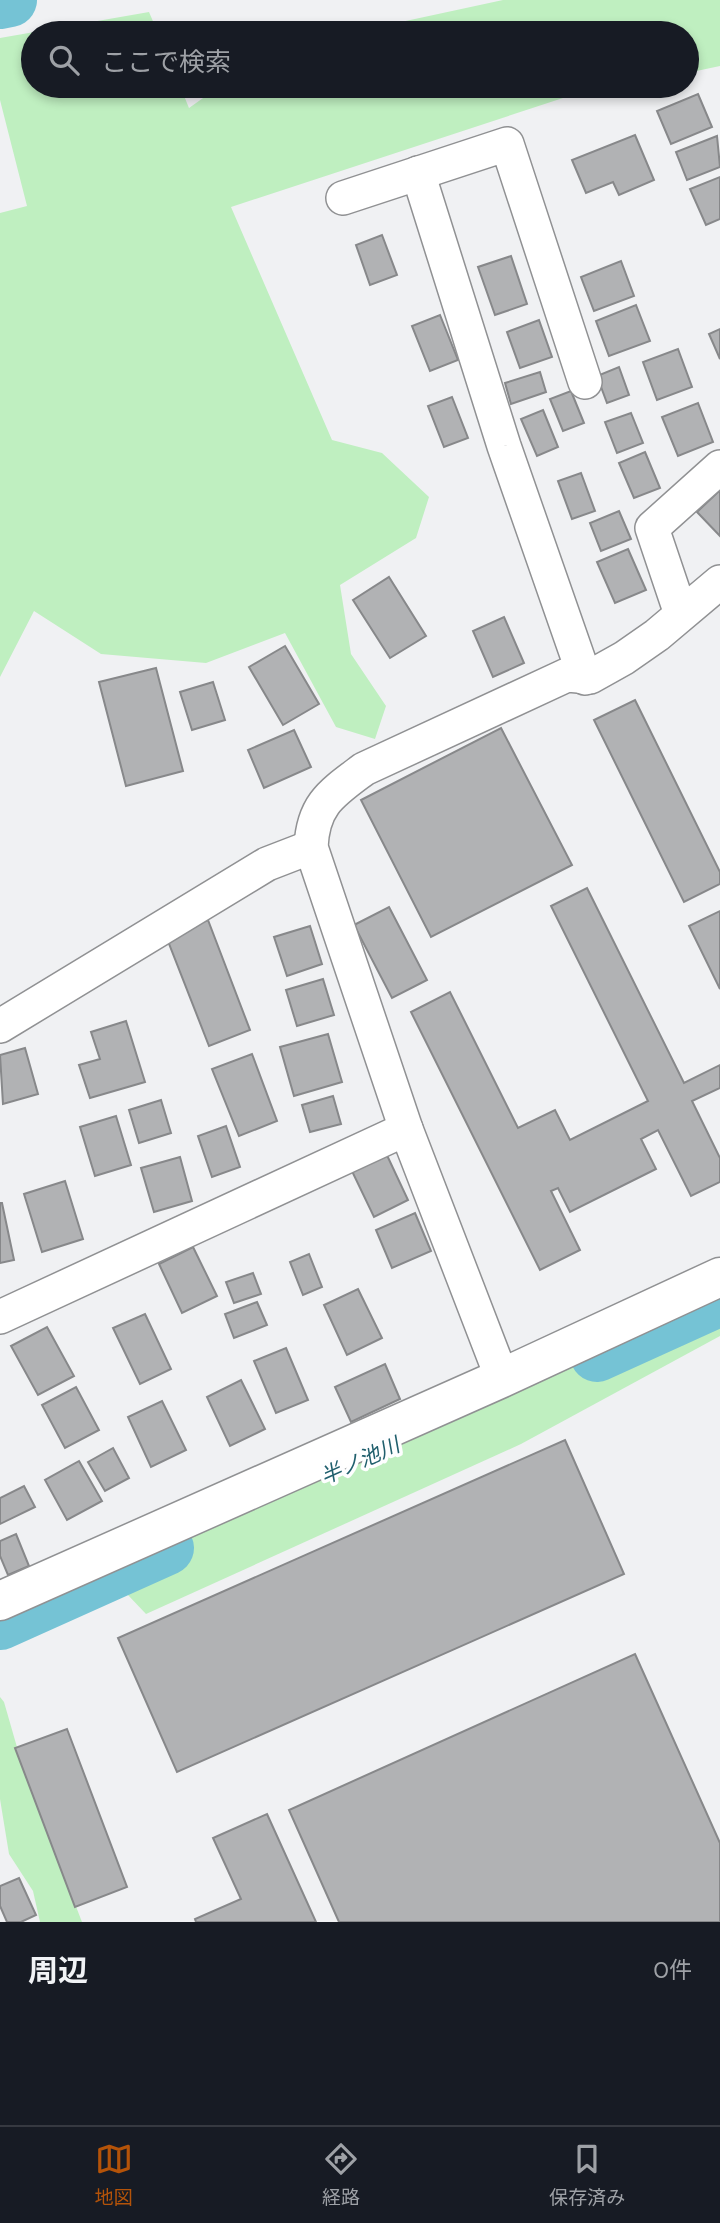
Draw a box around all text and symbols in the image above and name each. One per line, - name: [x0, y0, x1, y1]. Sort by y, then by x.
- search box: [21, 21, 699, 98]
- icon: search: [45, 41, 83, 79]
- text: ここで検索: [101, 45, 231, 79]
- water label: 半ノ池川: [316, 1430, 406, 1491]
- text: 周辺: [28, 1951, 88, 1990]
- text: 0件: [653, 1955, 692, 1985]
- tab: 地図: [95, 2140, 133, 2210]
- tab: 経路: [322, 2140, 360, 2210]
- tab: 保存済み: [549, 2140, 625, 2210]

